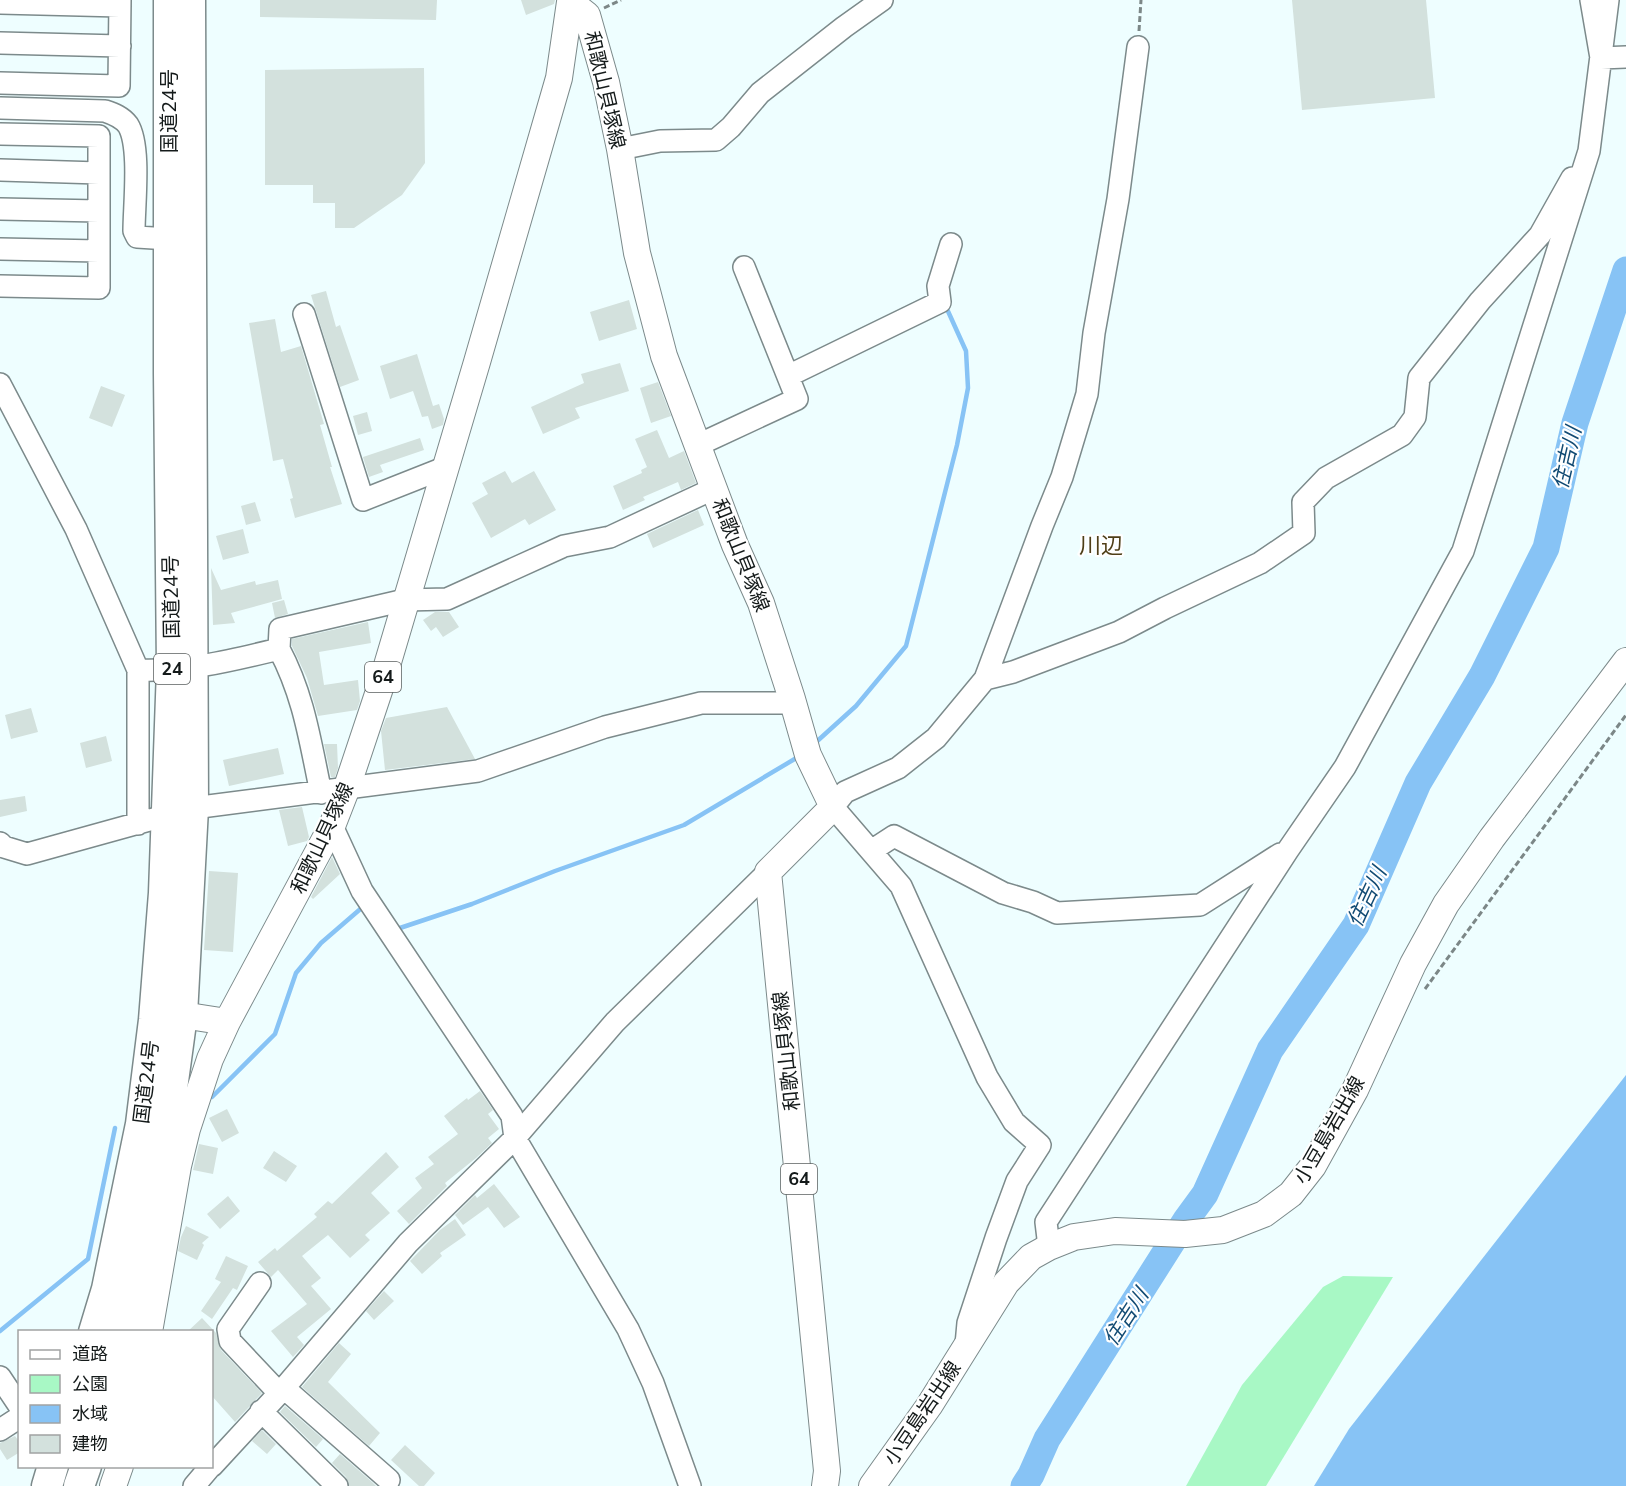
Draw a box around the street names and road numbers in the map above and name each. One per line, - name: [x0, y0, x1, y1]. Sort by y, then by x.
- street label: 和歌山貝塚線: [578, 29, 631, 152]
- street label: 国道24号: [156, 69, 183, 153]
- street label: 和歌山貝塚線: [706, 494, 776, 616]
- street label: 国道24号: [157, 555, 186, 639]
- road number: 24: [154, 654, 190, 684]
- road number: 64: [365, 662, 401, 692]
- street label: 和歌山貝塚線: [285, 778, 360, 898]
- street label: 和歌山貝塚線: [767, 990, 806, 1112]
- street label: 国道24号: [128, 1039, 165, 1125]
- street label: 小豆島岩出線: [1288, 1072, 1371, 1189]
- road number: 64: [781, 1164, 817, 1194]
- street label: 小豆島岩出線: [878, 1356, 967, 1471]

